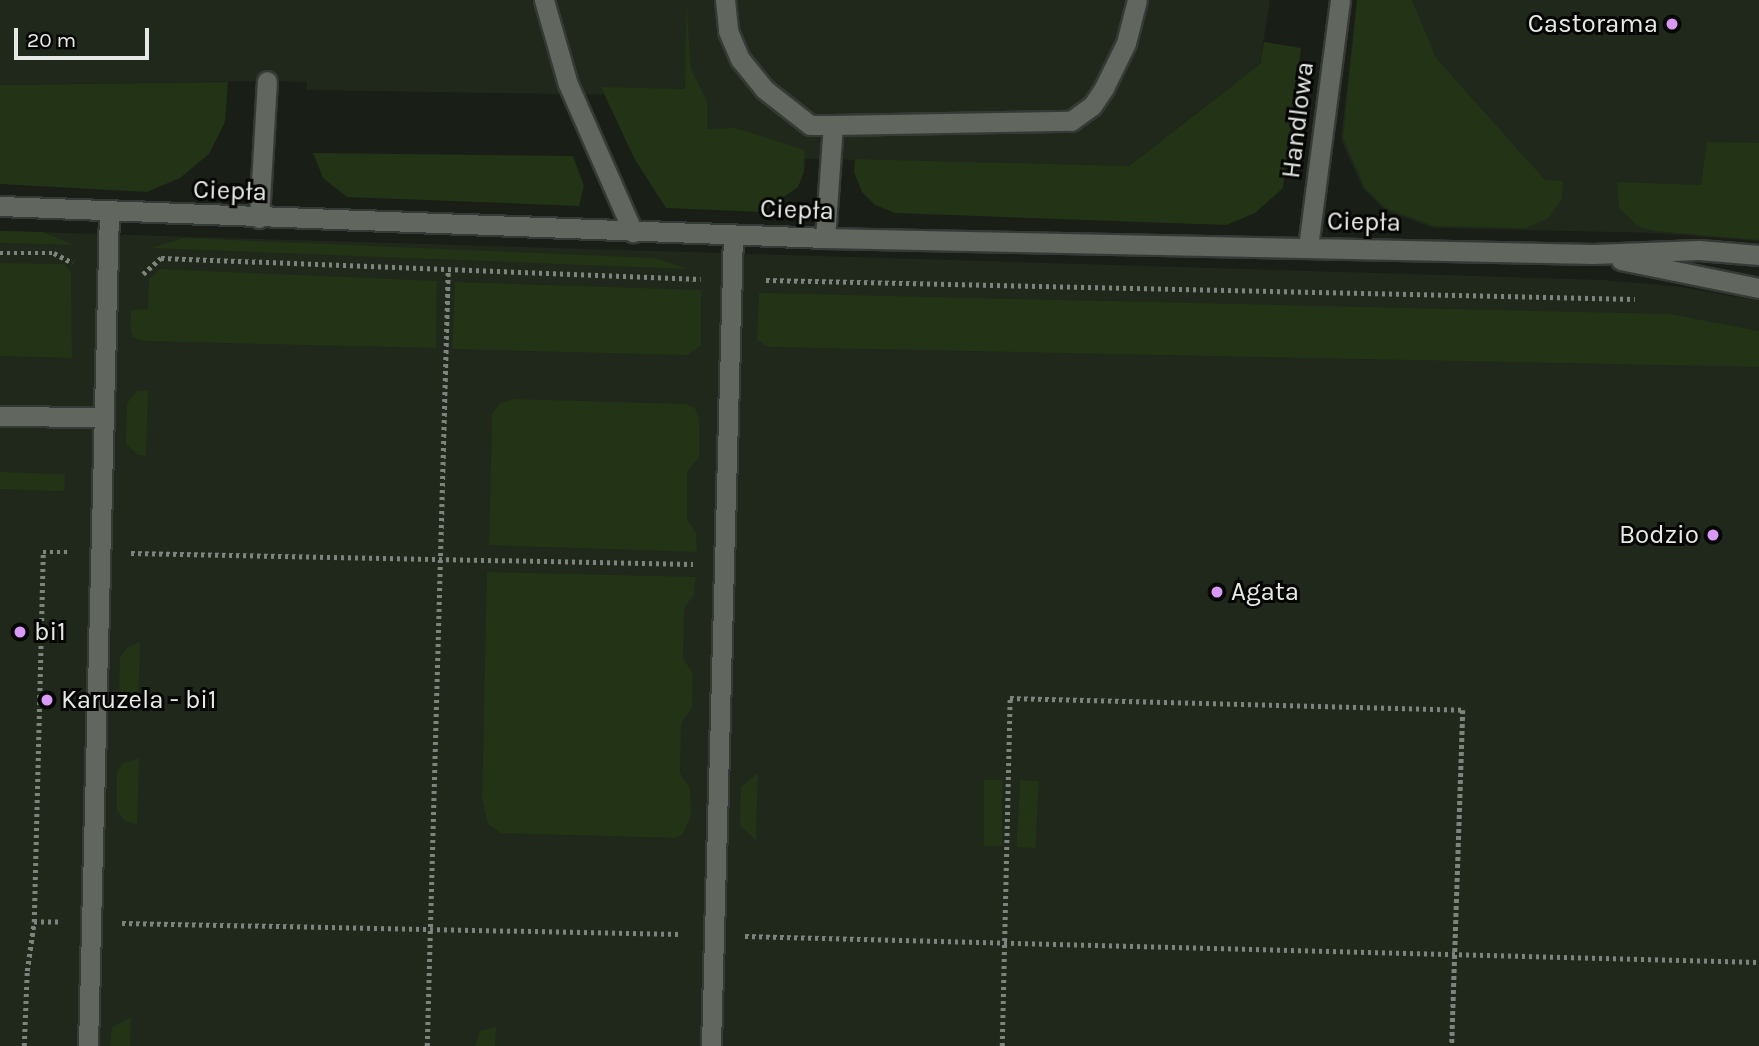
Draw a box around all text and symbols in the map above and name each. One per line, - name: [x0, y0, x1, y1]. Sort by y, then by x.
- place label: Castorama: [1528, 8, 1658, 40]
- scale bar: [18, 14, 152, 58]
- marker: Castorama: [1664, 16, 1680, 32]
- text: 20 m: [27, 28, 76, 52]
- street label: Handlowa: [1275, 60, 1321, 180]
- street label: Ciepła: [193, 174, 267, 208]
- street label: Ciepła: [760, 193, 834, 227]
- street label: Ciepła: [1327, 206, 1401, 238]
- place label: Bodzio: [1619, 519, 1699, 551]
- marker: Bodzio: [1705, 527, 1721, 543]
- place label: Agata: [1231, 576, 1299, 608]
- marker: Agata: [1209, 584, 1225, 600]
- place label: bi1: [34, 616, 66, 648]
- marker: bi1: [12, 624, 28, 640]
- place label: Karuzela - bi1: [61, 684, 217, 716]
- marker: Karuzela - bi1: [39, 692, 55, 708]

